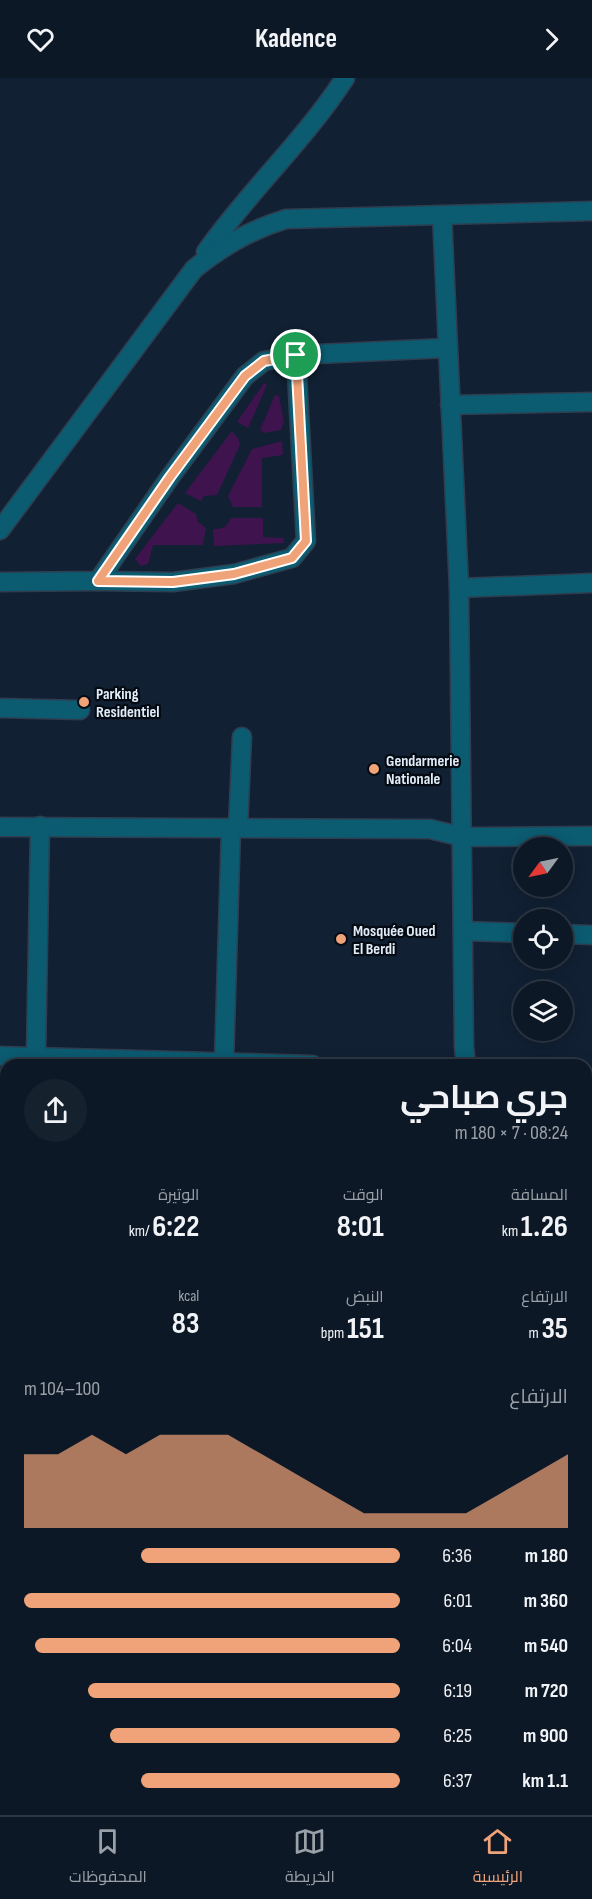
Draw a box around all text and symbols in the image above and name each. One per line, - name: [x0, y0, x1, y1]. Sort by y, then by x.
- icon: heart: [24, 23, 57, 56]
- text: Kadence: [255, 23, 337, 55]
- icon: forward: [535, 23, 568, 56]
- pin: [270, 329, 321, 380]
- icon: arrive: [279, 338, 312, 371]
- place label: Parking Residentiel: [96, 685, 160, 722]
- marker: Parking Residentiel: [77, 695, 91, 709]
- place label: Gendarmerie Nationale: [386, 752, 459, 789]
- marker: Gendarmerie Nationale: [367, 762, 381, 776]
- north arrow: [513, 837, 573, 897]
- map controls: [513, 837, 573, 1041]
- button: locate: [513, 909, 573, 969]
- place label: Mosquée Oued El Berdi: [353, 922, 436, 959]
- marker: Mosquée Oued El Berdi: [334, 932, 348, 946]
- button: layers: [513, 981, 573, 1041]
- text: جري صباحي: [400, 1078, 568, 1118]
- button: share: [24, 1079, 87, 1142]
- text: 08:24 · 7 × 180 m: [455, 1121, 568, 1145]
- text: الوتيرة: [158, 1186, 199, 1205]
- text: الوقت: [343, 1186, 384, 1205]
- text: المسافة: [511, 1186, 568, 1205]
- text: 6:22: [152, 1209, 199, 1245]
- text: 8:01: [337, 1209, 384, 1245]
- text: 1.26: [521, 1209, 568, 1245]
- text: /km: [129, 1222, 152, 1241]
- text: km: [502, 1222, 521, 1241]
- text: kcal: [178, 1287, 199, 1306]
- text: النبض: [346, 1288, 384, 1307]
- text: الارتفاع: [521, 1288, 568, 1307]
- text: 83: [172, 1306, 199, 1342]
- text: 151: [347, 1311, 384, 1347]
- text: 35: [541, 1311, 568, 1347]
- text: bpm: [321, 1324, 347, 1343]
- text: m: [529, 1324, 541, 1343]
- text: 100–104 m: [24, 1377, 100, 1401]
- text: الارتفاع: [509, 1385, 568, 1409]
- text: 6:36: [442, 1544, 472, 1568]
- text: 180 m: [525, 1544, 568, 1568]
- text: 6:01: [444, 1589, 472, 1613]
- text: 360 m: [524, 1589, 568, 1613]
- text: 6:04: [442, 1634, 472, 1658]
- text: 540 m: [524, 1634, 568, 1658]
- text: 6:19: [444, 1679, 472, 1703]
- text: 720 m: [525, 1679, 568, 1703]
- text: 6:25: [443, 1724, 472, 1748]
- text: 900 m: [523, 1724, 568, 1748]
- text: 6:37: [443, 1769, 472, 1793]
- text: 1.1 km: [522, 1769, 568, 1793]
- tab: المحفوظات: [69, 1825, 147, 1891]
- tab: الخريطة: [285, 1825, 335, 1891]
- tab: الرئيسية: [473, 1825, 523, 1891]

